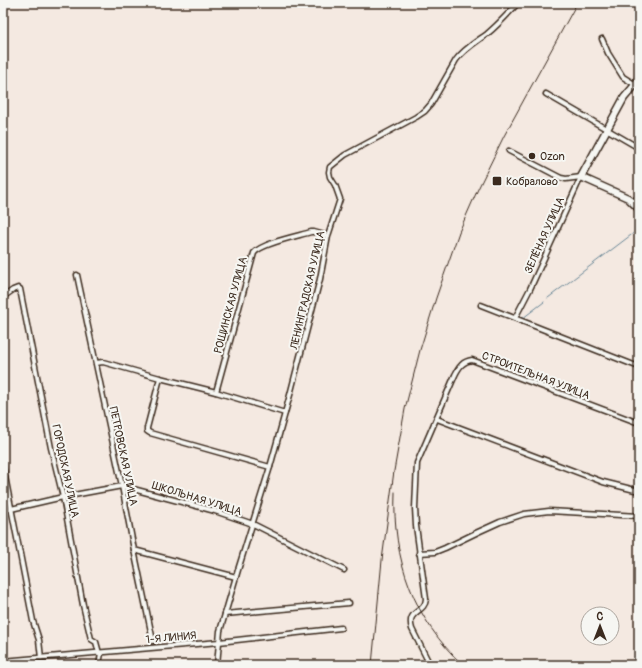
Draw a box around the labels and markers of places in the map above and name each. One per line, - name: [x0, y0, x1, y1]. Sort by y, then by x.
- place label: Ozon: [540, 150, 565, 163]
- marker: Ozon: [527, 151, 537, 161]
- marker: Кобралово: [491, 175, 503, 187]
- place label: Кобралово: [506, 175, 558, 188]

